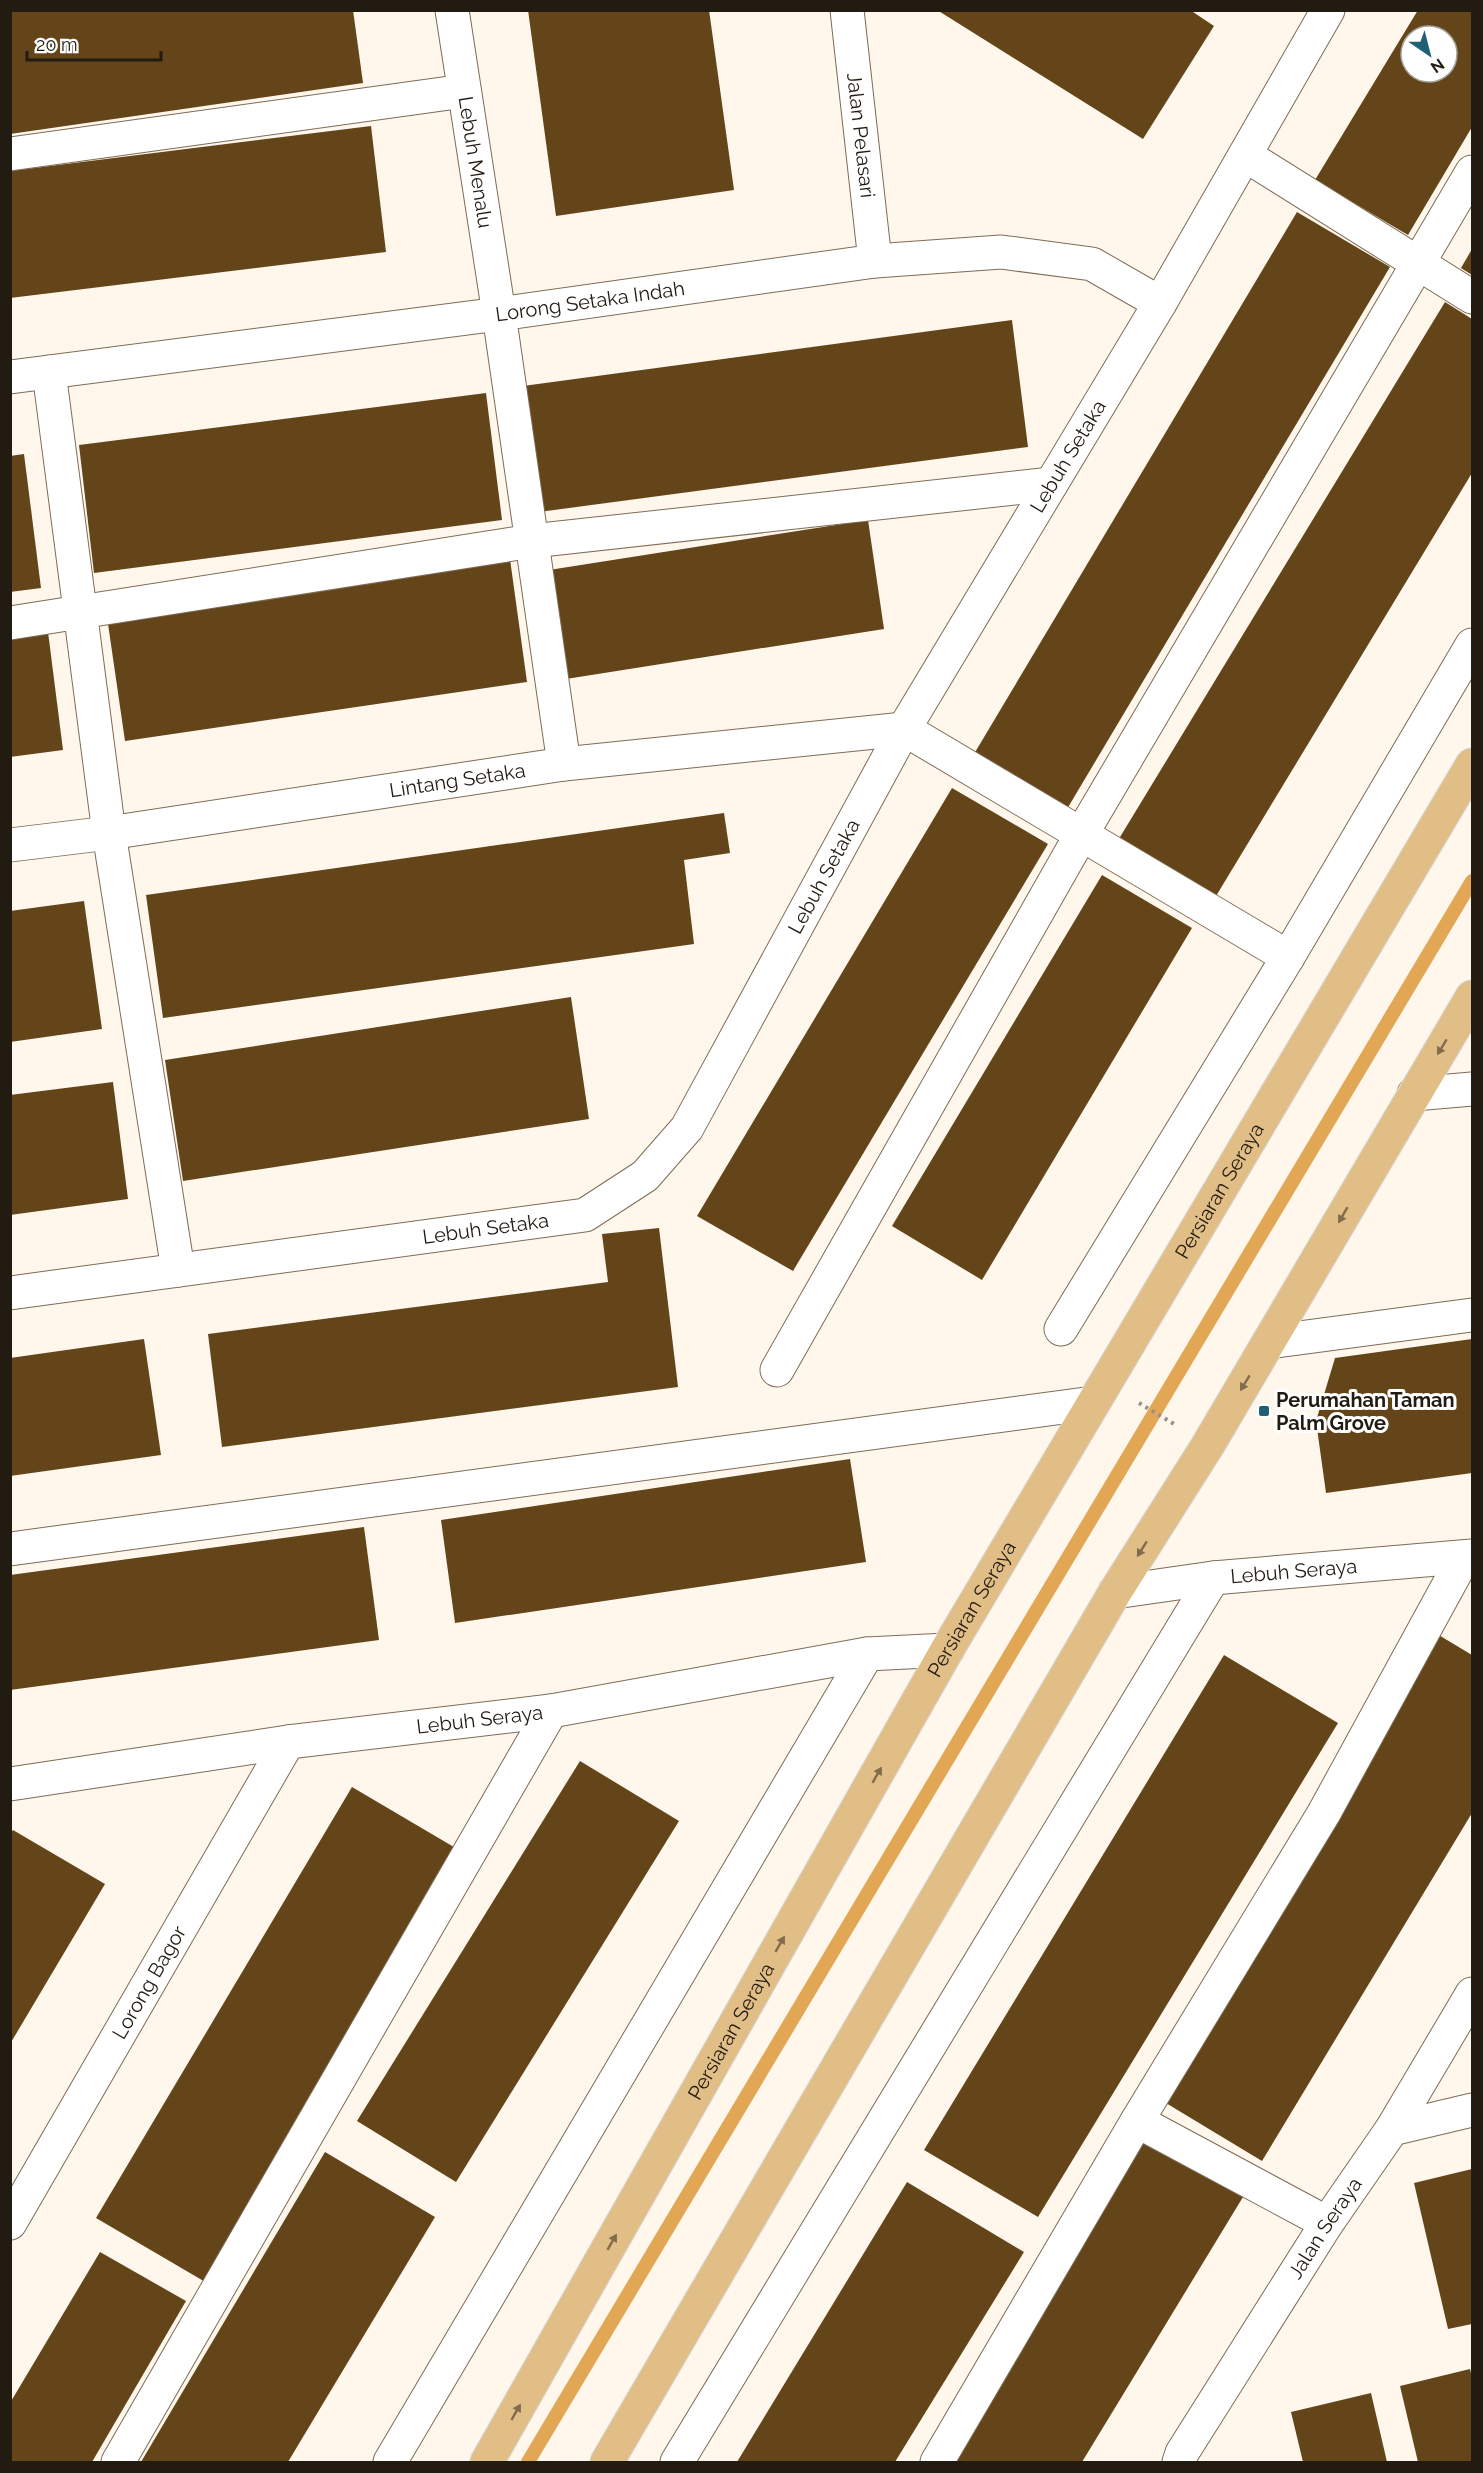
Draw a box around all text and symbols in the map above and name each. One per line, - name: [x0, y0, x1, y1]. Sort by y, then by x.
- scale bar: [27, 24, 160, 62]
- north arrow: [1399, 24, 1459, 84]
- text: 20 m: [36, 34, 78, 55]
- text: N: [1427, 55, 1448, 77]
- street label: Jalan Pelasari: [842, 71, 880, 199]
- street label: Lebuh Menalu: [453, 95, 498, 230]
- street label: Lorong Setaka Indah: [494, 276, 686, 326]
- street label: Lebuh Setaka: [1025, 396, 1111, 517]
- street label: Lintang Setaka: [388, 758, 527, 802]
- street label: Lebuh Setaka: [783, 815, 865, 938]
- one-way arrow: [1437, 1039, 1448, 1055]
- street label: Persiaran Seraya: [1170, 1119, 1269, 1263]
- one-way arrow: [1338, 1207, 1349, 1223]
- street label: Lebuh Setaka: [421, 1208, 550, 1249]
- one-way arrow: [1239, 1375, 1250, 1391]
- place label: Perumahan Taman Palm Grove: [1276, 1388, 1455, 1435]
- marker: Perumahan Taman Palm Grove: [1257, 1404, 1271, 1418]
- street label: Persiaran Seraya: [922, 1537, 1021, 1681]
- one-way arrow: [1137, 1541, 1148, 1557]
- street label: Lebuh Seraya: [1229, 1554, 1358, 1588]
- street label: Lebuh Seraya: [415, 1700, 544, 1739]
- one-way arrow: [871, 1766, 881, 1783]
- street label: Lorong Bagor: [107, 1921, 191, 2043]
- one-way arrow: [775, 1936, 786, 1952]
- street label: Persiaran Seraya: [683, 1959, 779, 2104]
- street label: Jalan Seraya: [1283, 2173, 1367, 2283]
- one-way arrow: [607, 2233, 617, 2250]
- one-way arrow: [511, 2403, 521, 2420]

